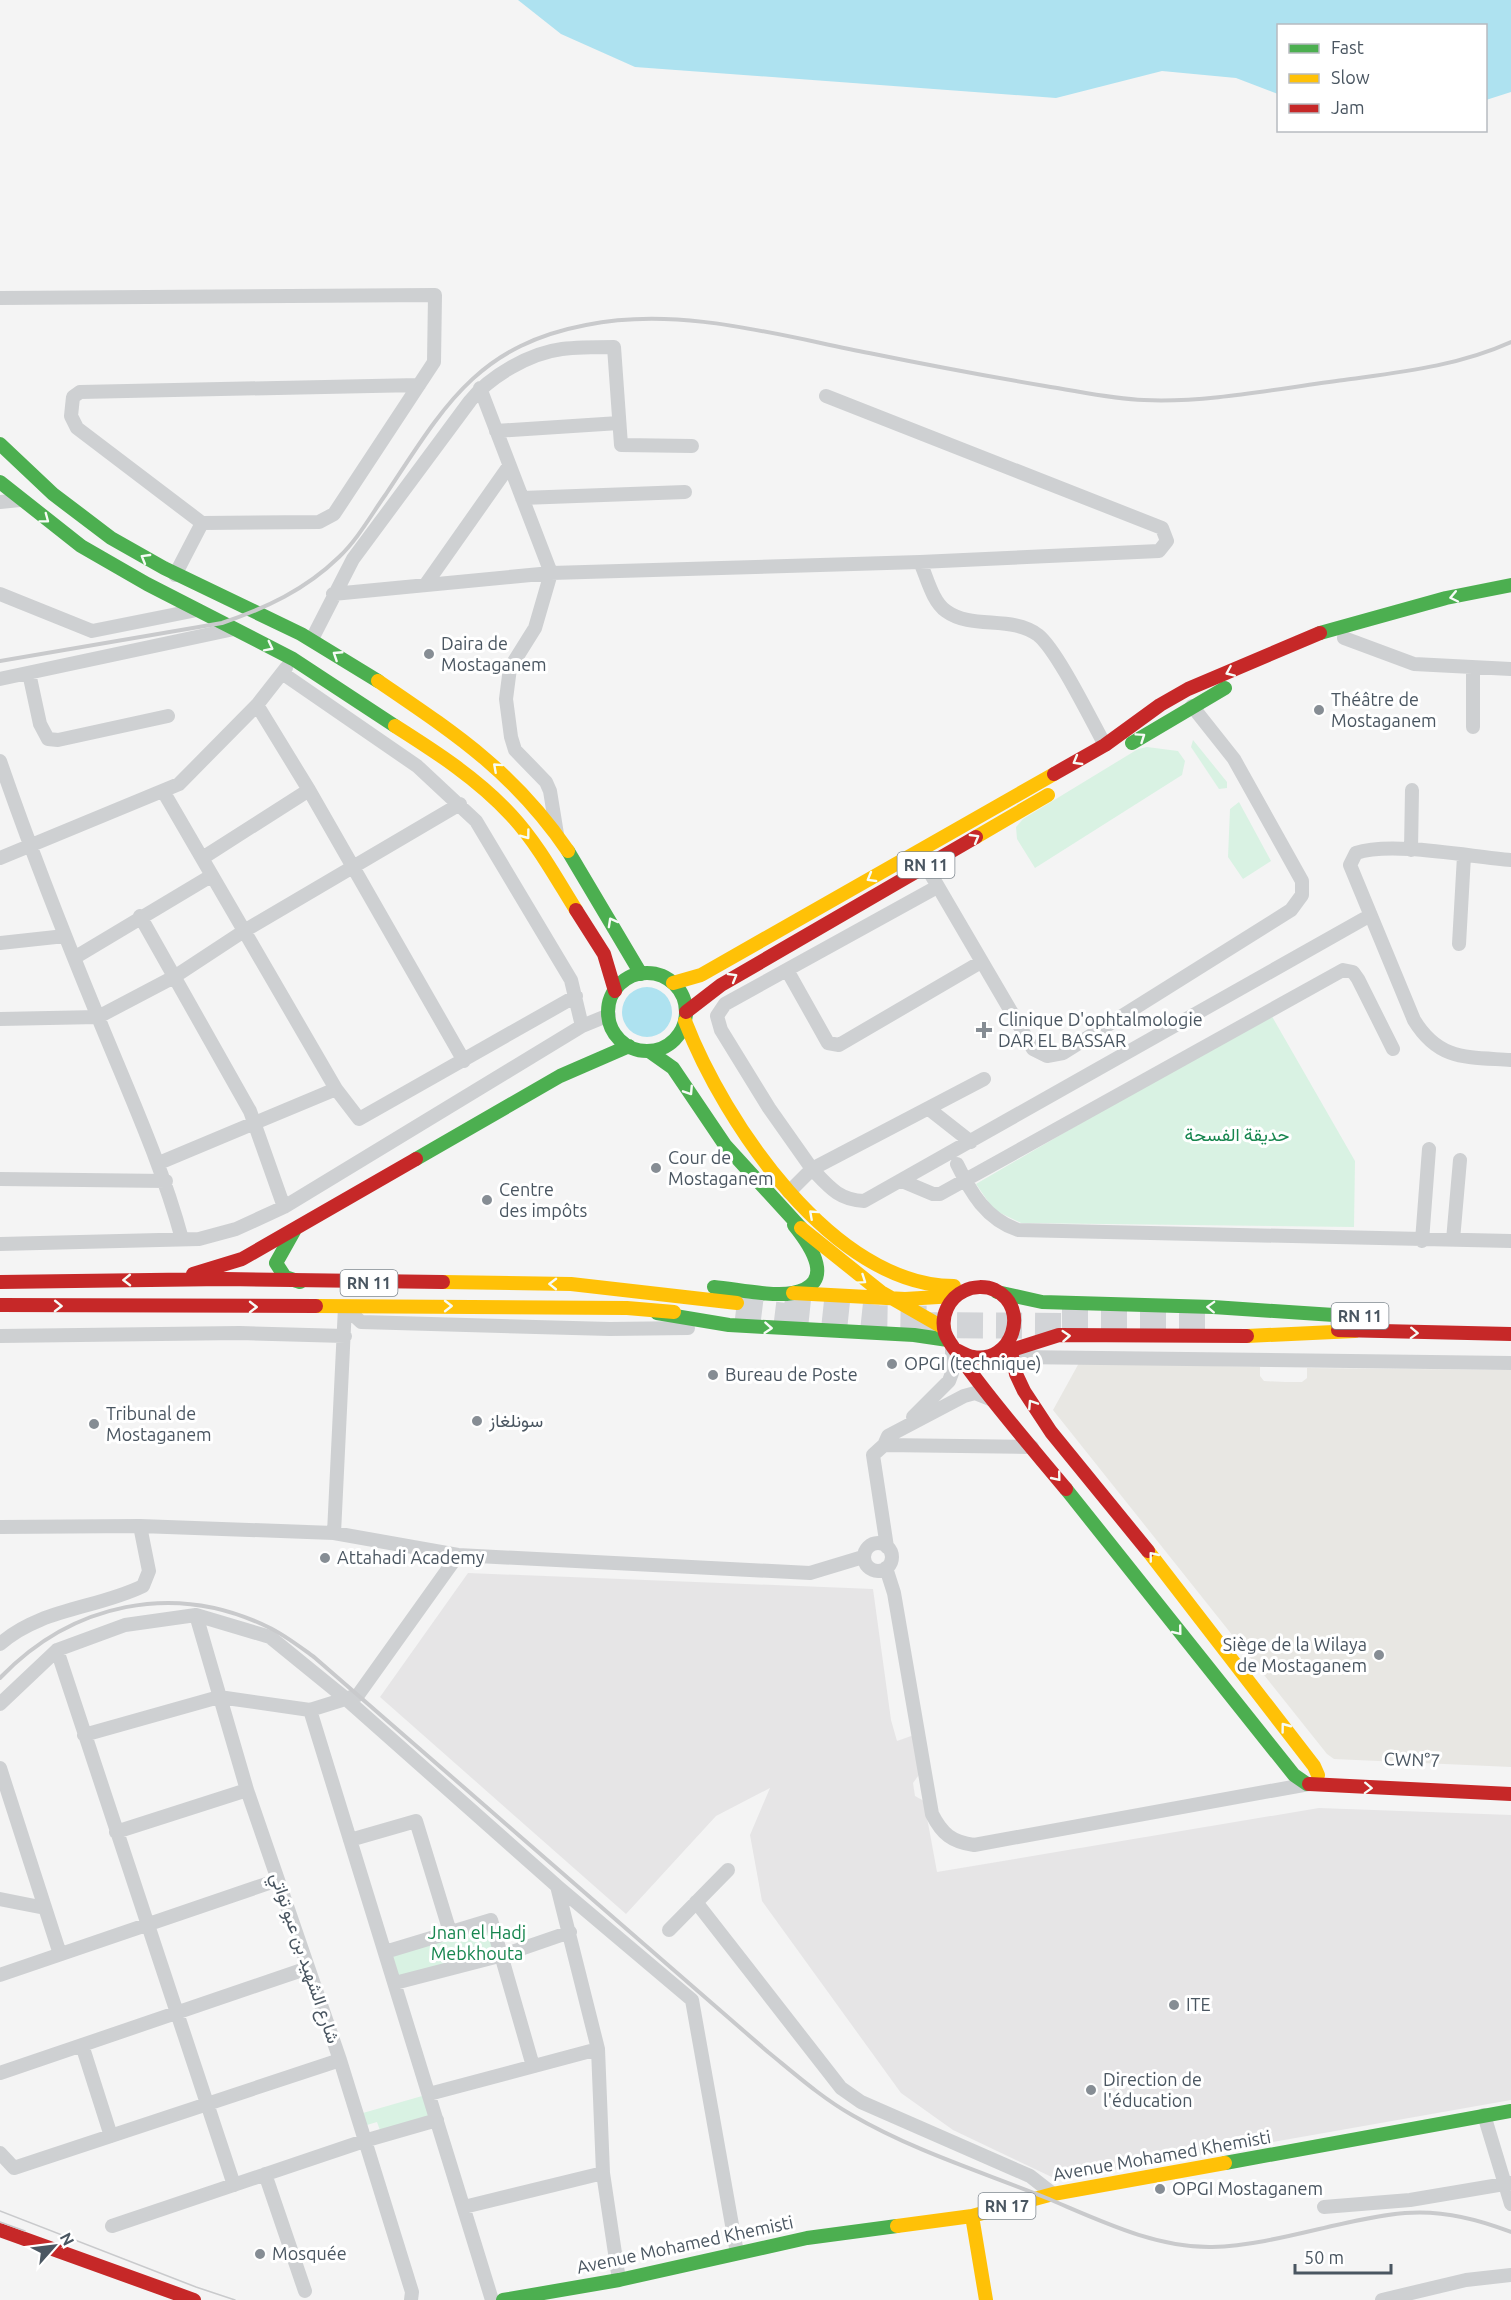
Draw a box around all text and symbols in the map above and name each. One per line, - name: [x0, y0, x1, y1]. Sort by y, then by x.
- legend: [1277, 24, 1487, 132]
- text: Fast: [1331, 37, 1364, 57]
- text: Slow: [1331, 67, 1370, 87]
- text: Jam: [1331, 97, 1365, 117]
- one-way arrow: [39, 512, 50, 523]
- one-way arrow: [141, 553, 151, 565]
- one-way arrow: [1449, 590, 1459, 603]
- place label: Daira de Mostaganem: [441, 633, 547, 674]
- one-way arrow: [262, 640, 273, 651]
- marker: Daira de Mostaganem: [422, 647, 436, 661]
- one-way arrow: [333, 651, 343, 663]
- one-way arrow: [1225, 665, 1236, 677]
- place label: Théâtre de Mostaganem: [1331, 689, 1437, 730]
- marker: Théâtre de Mostaganem: [1312, 703, 1326, 717]
- one-way arrow: [1135, 733, 1146, 744]
- one-way arrow: [1073, 754, 1083, 765]
- one-way arrow: [493, 763, 504, 774]
- one-way arrow: [519, 828, 530, 839]
- one-way arrow: [969, 834, 979, 845]
- road number: RN 11: [898, 852, 954, 878]
- one-way arrow: [867, 871, 877, 882]
- one-way arrow: [608, 918, 619, 929]
- one-way arrow: [727, 973, 737, 985]
- place label: Clinique D'ophtalmologie DAR EL BASSAR: [998, 1009, 1203, 1050]
- marker: Clinique D'ophtalmologie DAR EL BASSAR: [975, 1021, 993, 1039]
- one-way arrow: [682, 1085, 694, 1095]
- park label: حديقة الفسحة: [1185, 1124, 1289, 1145]
- place label: Cour de Mostaganem: [668, 1147, 774, 1188]
- marker: Cour de Mostaganem: [649, 1161, 663, 1175]
- place label: Centre des impôts: [499, 1179, 587, 1220]
- marker: Centre des impôts: [480, 1193, 494, 1207]
- one-way arrow: [809, 1210, 819, 1221]
- road number: RN 11: [340, 1270, 398, 1296]
- one-way arrow: [856, 1273, 867, 1284]
- one-way arrow: [123, 1274, 132, 1286]
- one-way arrow: [549, 1277, 558, 1290]
- one-way arrow: [54, 1300, 63, 1312]
- one-way arrow: [444, 1300, 453, 1312]
- one-way arrow: [249, 1301, 258, 1313]
- one-way arrow: [1206, 1301, 1215, 1314]
- road number: RN 11: [1332, 1303, 1388, 1329]
- one-way arrow: [764, 1321, 773, 1334]
- one-way arrow: [1409, 1326, 1418, 1339]
- one-way arrow: [1061, 1329, 1070, 1342]
- place label: OPGI (technique): [904, 1353, 1041, 1374]
- marker: OPGI (technique): [885, 1357, 899, 1371]
- place label: Bureau de Poste: [725, 1364, 858, 1384]
- marker: Bureau de Poste: [706, 1368, 720, 1382]
- one-way arrow: [1027, 1400, 1039, 1410]
- place label: Tribunal de Mostaganem: [106, 1403, 212, 1444]
- place label: سونلغاز: [488, 1410, 543, 1432]
- marker: سونلغاز: [470, 1414, 484, 1428]
- marker: Tribunal de Mostaganem: [87, 1417, 101, 1431]
- one-way arrow: [1050, 1471, 1061, 1482]
- place label: Attahadi Academy: [337, 1547, 485, 1567]
- marker: Attahadi Academy: [318, 1551, 332, 1565]
- one-way arrow: [1149, 1552, 1160, 1563]
- one-way arrow: [1170, 1624, 1181, 1635]
- place label: Siège de la Wilaya de Mostaganem: [1223, 1634, 1367, 1675]
- marker: Siège de la Wilaya de Mostaganem: [1372, 1648, 1386, 1662]
- one-way arrow: [1281, 1723, 1292, 1734]
- street label: CWN°7: [1383, 1748, 1441, 1770]
- one-way arrow: [1363, 1782, 1372, 1795]
- street label: شارع الشهيد بن عبو تواتي: [262, 1870, 345, 2048]
- park label: Jnan el Hadj Mebkhouta: [428, 1922, 526, 1963]
- place label: ITE: [1186, 1994, 1211, 2014]
- marker: ITE: [1167, 1998, 1181, 2012]
- place label: Direction de l'éducation: [1103, 2069, 1202, 2110]
- marker: Direction de l'éducation: [1084, 2083, 1098, 2097]
- street label: Avenue Mohamed Khemisti: [1051, 2126, 1272, 2184]
- place label: OPGI Mostaganem: [1172, 2178, 1323, 2198]
- marker: OPGI Mostaganem: [1153, 2182, 1167, 2196]
- road number: RN 17: [978, 2193, 1036, 2219]
- street label: Avenue Mohamed Khemisti: [575, 2211, 795, 2277]
- north arrow: [24, 2216, 84, 2276]
- text: N: [56, 2229, 78, 2248]
- scale bar: [1295, 2237, 1391, 2275]
- place label: Mosquée: [272, 2243, 347, 2263]
- marker: Mosquée: [253, 2247, 267, 2261]
- text: 50 m: [1304, 2247, 1344, 2267]

